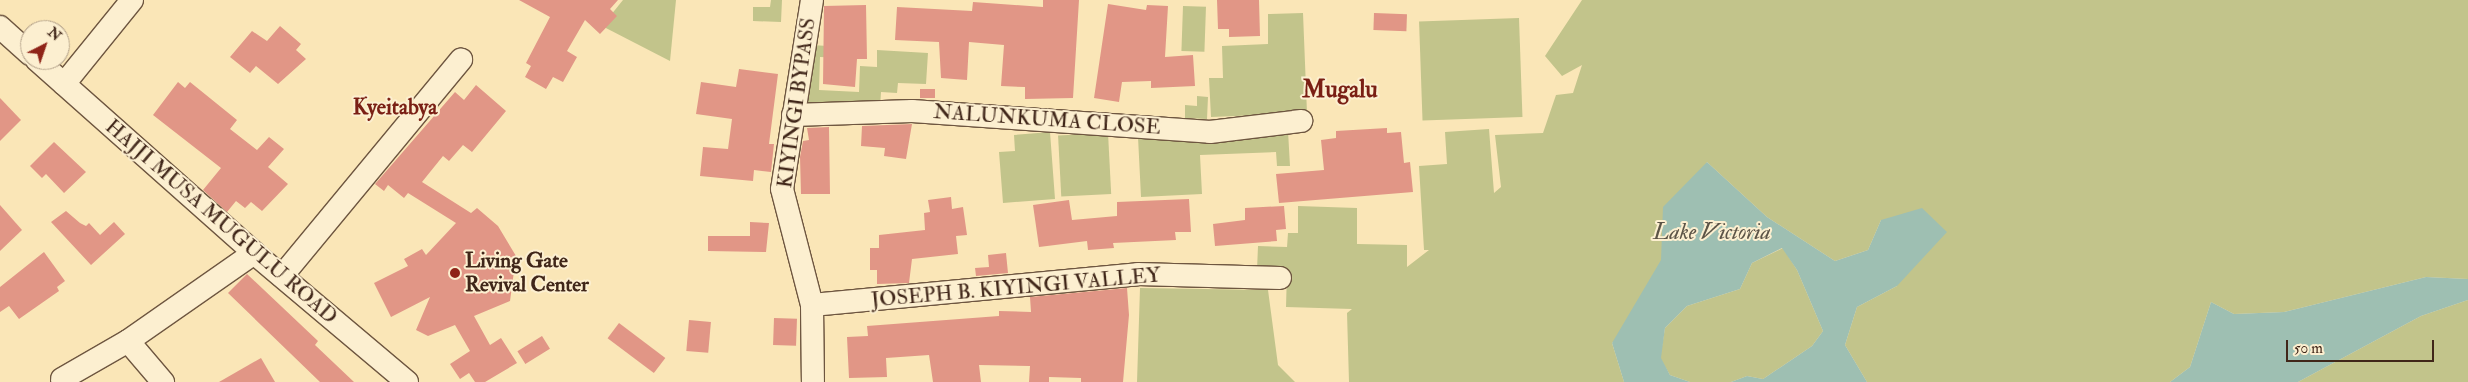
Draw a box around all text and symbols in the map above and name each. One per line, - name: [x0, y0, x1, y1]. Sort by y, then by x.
- street label: KIYINGI BYPASS: [773, 16, 821, 190]
- north arrow: [20, 20, 70, 70]
- text: N: [44, 24, 65, 45]
- district label: Mugalu: [1302, 76, 1378, 104]
- district label: Kyeitabya: [353, 95, 437, 121]
- street label: NALUNKUMA CLOSE: [933, 99, 1161, 141]
- street label: HAJJI MUSA MUGULU ROAD: [100, 114, 342, 330]
- water label: Lake Victoria: [1653, 220, 1771, 246]
- place label: Living Gate Revival Center: [465, 248, 589, 298]
- street label: JOSEPH B. KIYINGI VALLEY: [870, 263, 1162, 313]
- marker: Living Gate Revival Center: [449, 267, 461, 279]
- scale bar: [2288, 330, 2436, 362]
- text: 50 m: [2294, 339, 2323, 358]

